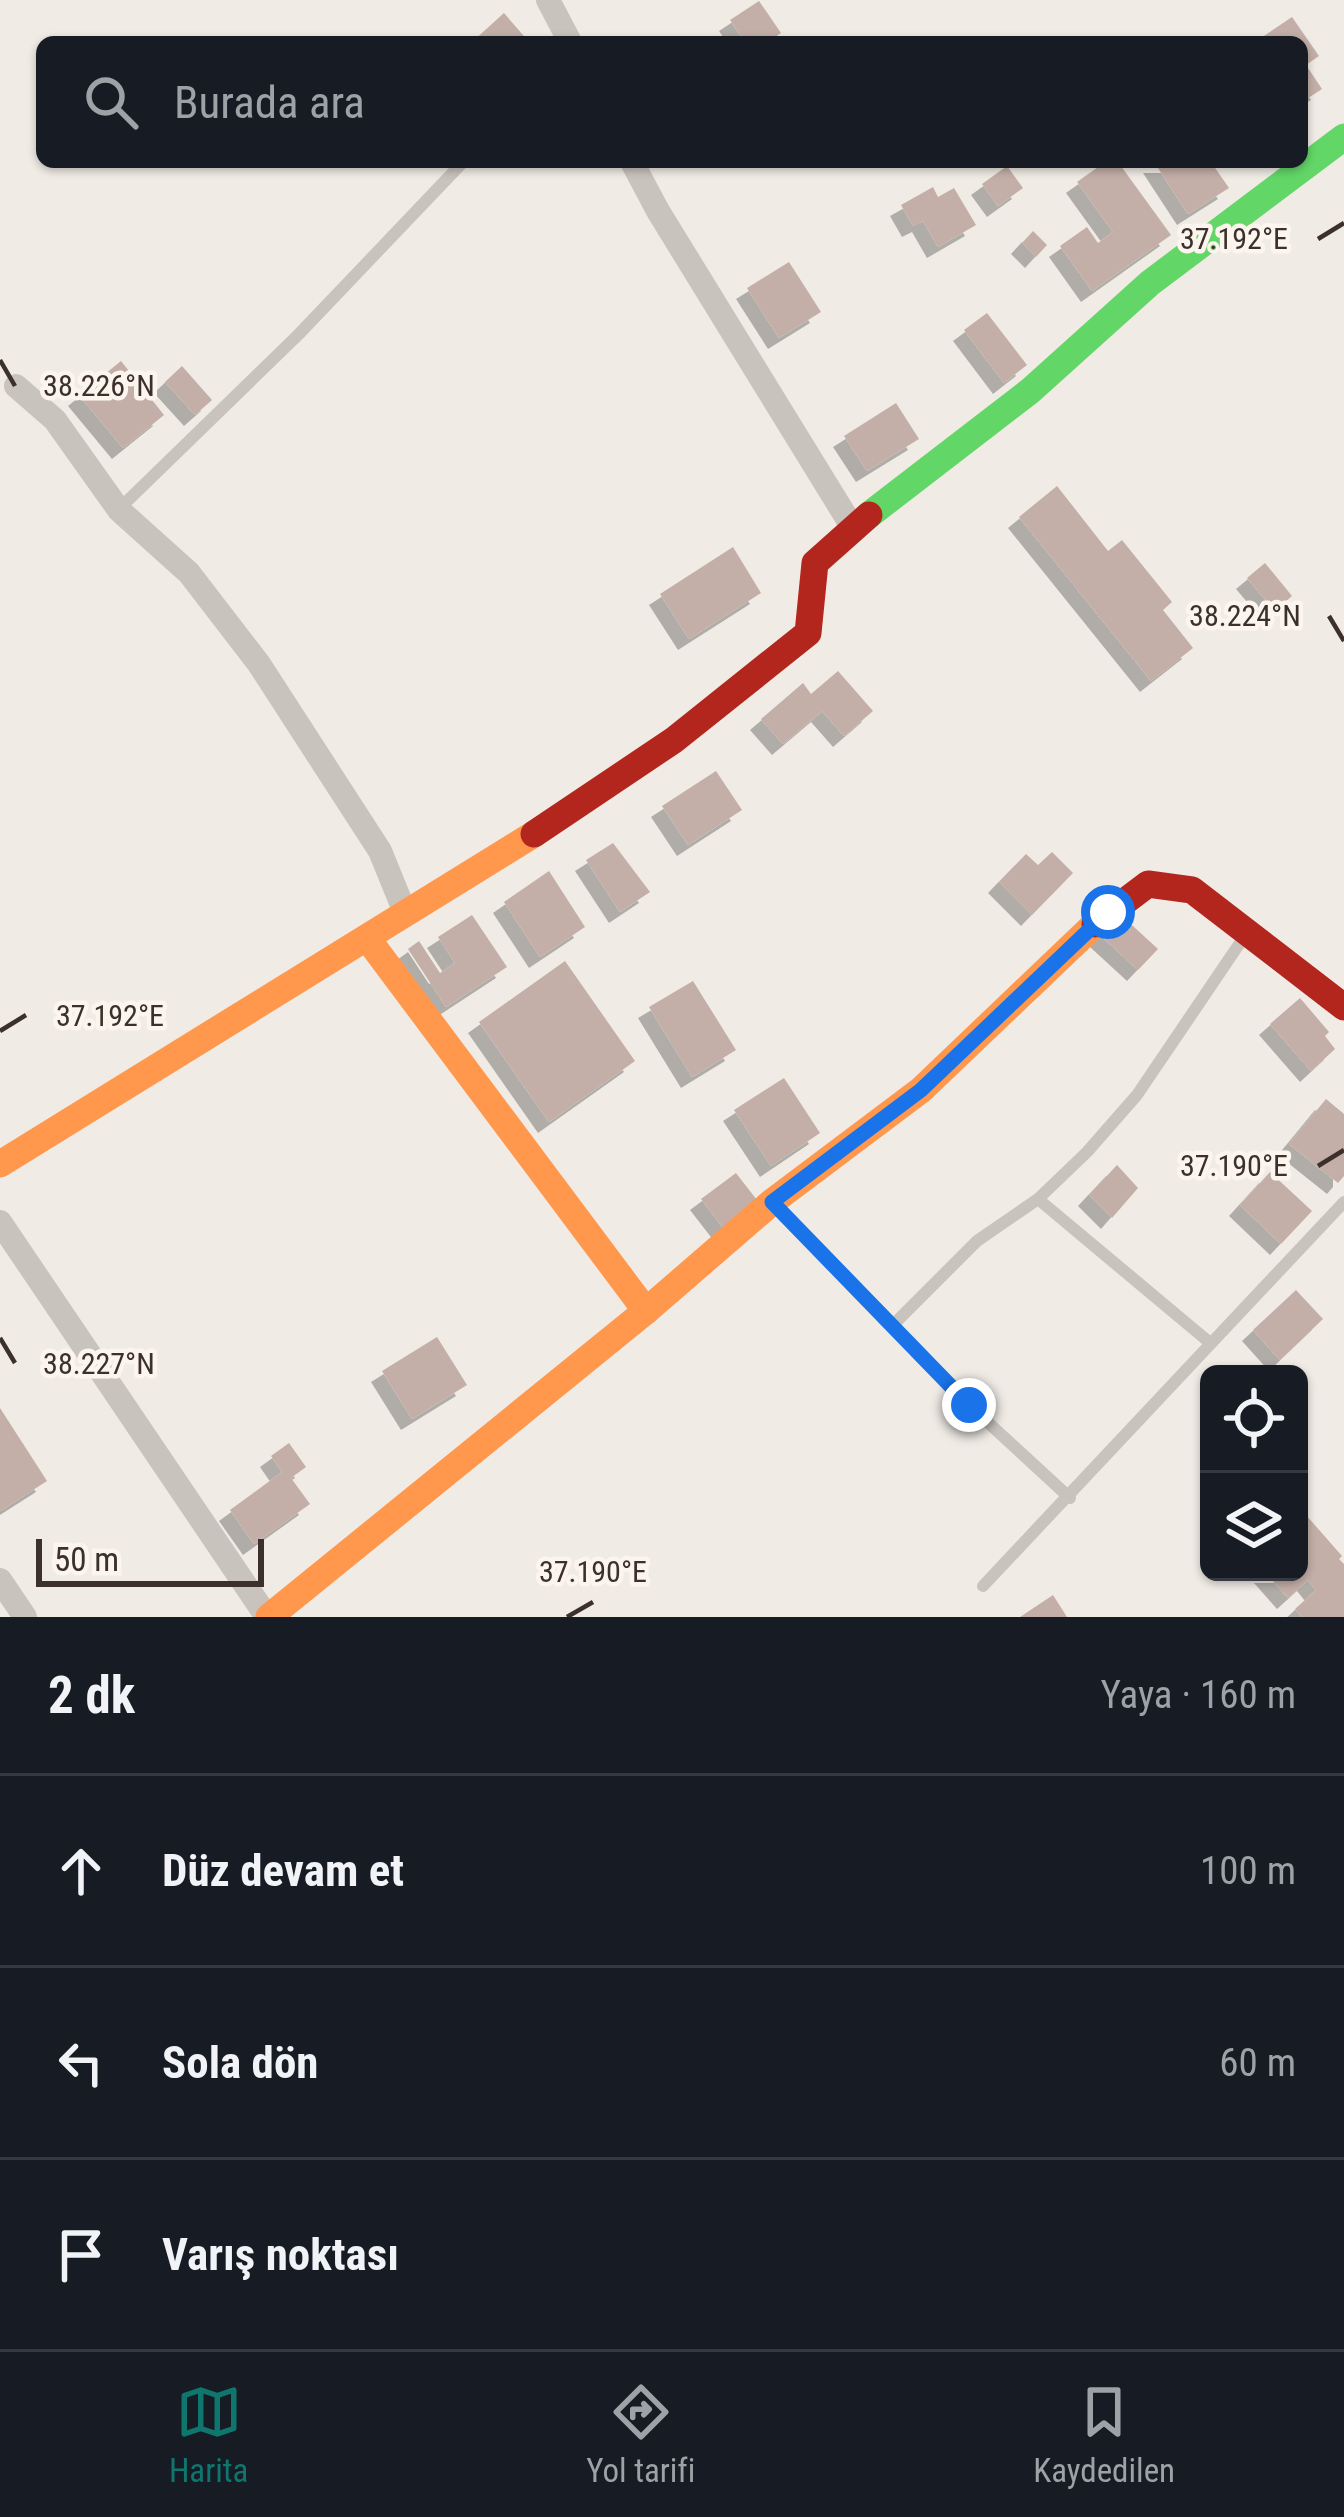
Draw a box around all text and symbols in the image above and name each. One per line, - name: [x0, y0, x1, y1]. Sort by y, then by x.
- search box: [36, 36, 1308, 168]
- icon: search: [78, 69, 144, 135]
- text: Burada ara: [174, 76, 365, 129]
- text: 37.192°E: [1180, 221, 1288, 256]
- text: 38.226°N: [43, 368, 155, 403]
- text: 38.224°N: [1189, 598, 1301, 633]
- route start: [1081, 885, 1135, 939]
- text: 37.192°E: [56, 998, 164, 1033]
- text: 37.190°E: [1180, 1148, 1288, 1183]
- text: 38.227°N: [43, 1346, 155, 1381]
- map controls: [1200, 1365, 1308, 1581]
- button: locate: [1200, 1365, 1308, 1473]
- route end: [942, 1378, 996, 1432]
- button: layers: [1200, 1473, 1308, 1581]
- scale bar: [36, 1533, 264, 1586]
- text: 50 m: [54, 1540, 119, 1579]
- text: 37.190°E: [539, 1554, 647, 1589]
- text: 2 dk: [48, 1666, 135, 1725]
- text: Yaya · 160 m: [1100, 1672, 1296, 1718]
- icon: ahead: [48, 1838, 114, 1904]
- text: Düz devam et: [162, 1844, 404, 1897]
- text: 100 m: [1200, 1848, 1296, 1894]
- icon: left: [48, 2030, 114, 2096]
- text: Sola dön: [162, 2036, 318, 2089]
- text: 60 m: [1219, 2040, 1296, 2086]
- icon: arrive: [48, 2222, 114, 2288]
- text: Varış noktası: [162, 2228, 399, 2281]
- tab: Harita: [169, 2379, 248, 2490]
- tab: Yol tarifi: [586, 2379, 695, 2490]
- tab: Kaydedilen: [1033, 2379, 1175, 2490]

